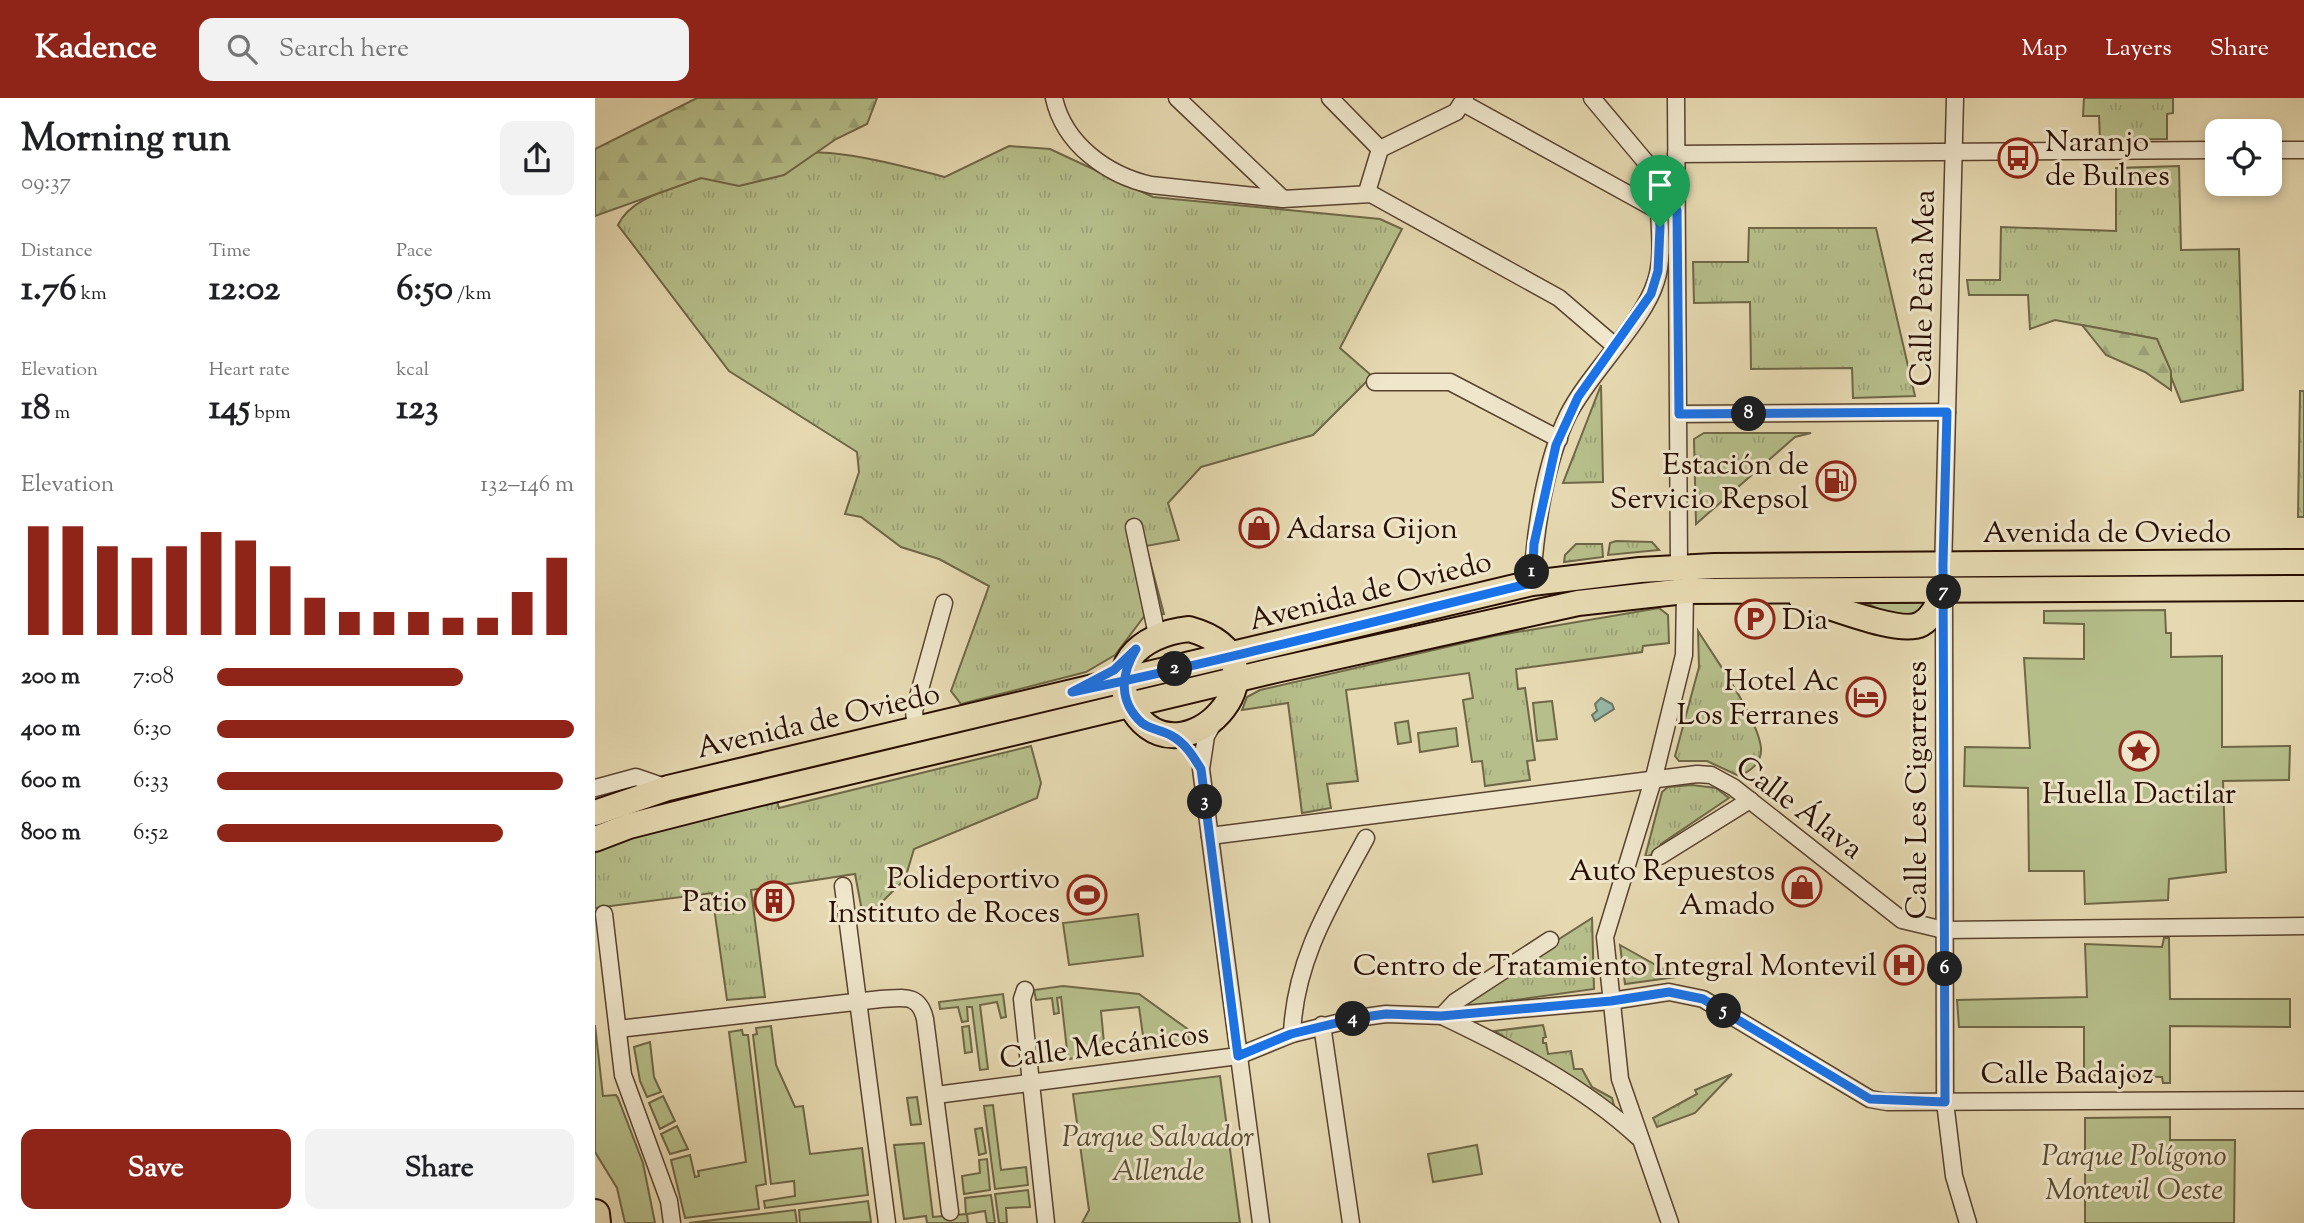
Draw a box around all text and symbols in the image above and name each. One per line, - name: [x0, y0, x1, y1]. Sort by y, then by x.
- search box: [199, 18, 689, 81]
- text: Kadence: [35, 25, 157, 73]
- icon: search: [223, 30, 261, 68]
- text: Search here: [279, 31, 409, 68]
- text: Map: [2021, 32, 2067, 66]
- text: Layers: [2105, 32, 2172, 66]
- text: Share: [2210, 32, 2269, 66]
- text: Morning run: [21, 114, 231, 168]
- map controls: [2205, 119, 2282, 196]
- button: locate: [2205, 119, 2282, 196]
- button: share: [500, 121, 574, 195]
- place label: Naranjo de Bulnes: [2045, 122, 2170, 199]
- bus stop icon: Naranjo de Bulnes: [1997, 137, 2039, 179]
- pin: [1630, 155, 1690, 227]
- icon: arrive: [1641, 166, 1679, 204]
- text: 09:37: [21, 167, 71, 200]
- street label: Calle Peña Mea: [1901, 189, 1948, 387]
- text: Distance: [21, 238, 93, 265]
- text: Time: [209, 238, 251, 265]
- text: Pace: [396, 238, 433, 265]
- text: 1.76: [21, 265, 77, 316]
- text: 12:02: [209, 265, 280, 316]
- text: 6:50: [396, 265, 453, 316]
- text: km: [77, 281, 107, 308]
- text: /km: [453, 281, 491, 308]
- text: Elevation: [21, 357, 98, 384]
- text: Heart rate: [209, 357, 290, 384]
- text: kcal: [396, 357, 429, 384]
- text: 18: [21, 384, 50, 435]
- text: 145: [209, 384, 250, 435]
- text: 123: [396, 384, 439, 435]
- pin: 8: [1731, 396, 1767, 432]
- text: m: [50, 400, 70, 427]
- text: bpm: [250, 400, 291, 427]
- text: 8: [1744, 400, 1753, 427]
- place label: Estación de Servicio Repsol: [1610, 445, 1809, 522]
- fuel station icon: Estación de Servicio Repsol: [1815, 460, 1857, 502]
- text: Elevation: [21, 469, 114, 502]
- text: 132–146 m: [480, 469, 574, 502]
- shop icon: Adarsa Gijon: [1238, 507, 1280, 549]
- place label: Adarsa Gijon: [1286, 509, 1458, 552]
- street label: Avenida de Oviedo: [1983, 513, 2231, 556]
- street label: Avenida de Oviedo: [1245, 542, 1496, 643]
- pin: 1: [1515, 554, 1549, 589]
- text: 1: [1528, 558, 1535, 585]
- pin: 7: [1927, 574, 1961, 610]
- text: 7: [1939, 578, 1948, 605]
- parking icon: Dia: [1734, 598, 1776, 640]
- place label: Dia: [1782, 600, 1828, 643]
- pin: 2: [1157, 652, 1193, 686]
- text: 2: [1170, 655, 1179, 682]
- text: 200 m: [21, 661, 80, 694]
- text: 7:08: [133, 661, 174, 694]
- place label: Hotel Ac Los Ferranes: [1677, 661, 1839, 738]
- street label: Calle Les Cigarreres: [1897, 661, 1940, 919]
- street label: Avenida de Oviedo: [693, 674, 944, 771]
- hotel icon: Hotel Ac Los Ferranes: [1845, 676, 1887, 718]
- text: 400 m: [21, 713, 81, 746]
- text: 6:30: [133, 713, 171, 746]
- place icon: Huella Dactilar: [2118, 730, 2160, 772]
- street label: Calle Álava: [1726, 747, 1871, 871]
- text: 600 m: [21, 765, 81, 798]
- text: 6:33: [133, 765, 169, 798]
- place label: Huella Dactilar: [2042, 774, 2236, 817]
- pin: 3: [1187, 784, 1223, 820]
- text: 3: [1201, 788, 1208, 815]
- text: 800 m: [21, 817, 81, 850]
- text: 6:52: [133, 817, 169, 850]
- place label: Auto Repuestos Amado: [1569, 851, 1775, 928]
- place label: Polideportivo Instituto de Roces: [828, 859, 1060, 936]
- shop icon: Auto Repuestos Amado: [1781, 866, 1823, 908]
- sports icon: Polideportivo Instituto de Roces: [1066, 874, 1108, 916]
- building icon: Patio: [753, 880, 795, 922]
- place label: Patio: [682, 882, 747, 925]
- hospital icon: Centro de Tratamiento Integral Montevil: [1883, 944, 1925, 986]
- place label: Centro de Tratamiento Integral Montevil: [1353, 946, 1877, 989]
- pin: 6: [1927, 952, 1963, 986]
- text: 6: [1940, 955, 1949, 982]
- pin: 5: [1707, 993, 1741, 1028]
- text: 5: [1720, 997, 1727, 1024]
- pin: 4: [1335, 1002, 1371, 1037]
- text: 4: [1348, 1005, 1357, 1032]
- street label: Calle Mecánicos: [997, 1013, 1212, 1082]
- street label: Calle Badajoz: [1980, 1054, 2154, 1097]
- park label: Parque Salvador Allende: [1062, 1117, 1255, 1194]
- button: Save: [21, 1129, 291, 1209]
- button: Share: [305, 1129, 574, 1209]
- park label: Parque Polígono Montevil Oeste: [2041, 1136, 2227, 1213]

